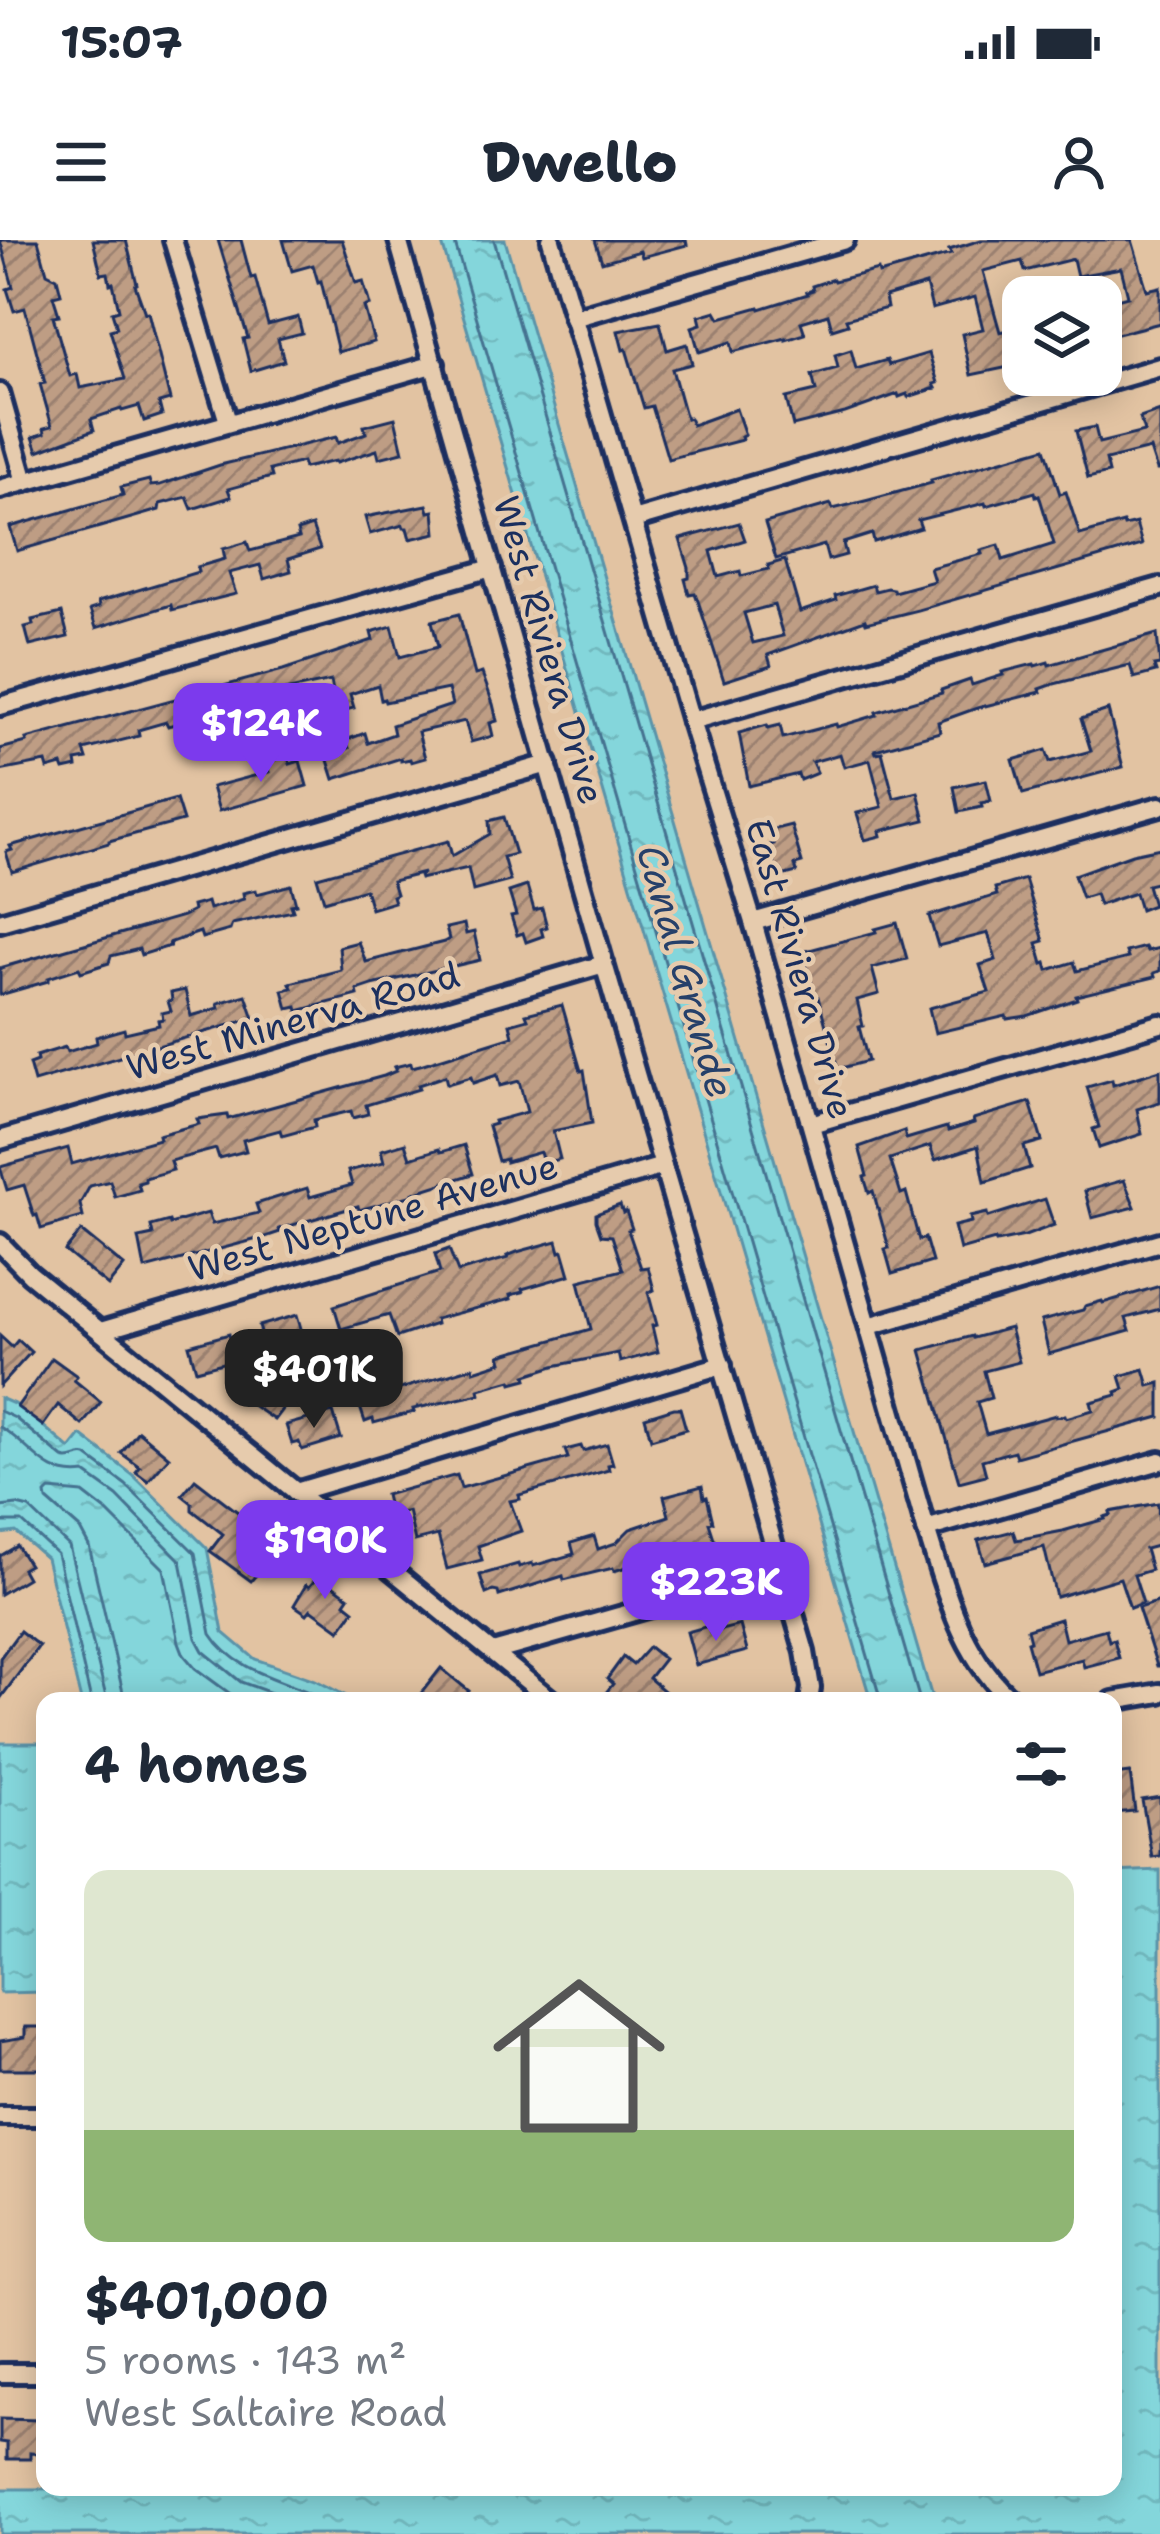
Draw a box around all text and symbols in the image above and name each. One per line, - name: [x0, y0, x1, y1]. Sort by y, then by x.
- text: 15:07: [60, 12, 183, 72]
- text: Dwello: [482, 126, 678, 198]
- icon: menu: [48, 129, 114, 195]
- icon: person: [1046, 129, 1112, 195]
- map controls: [1002, 276, 1122, 396]
- button: layers: [1002, 276, 1122, 396]
- street label: West Riviera Drive: [481, 490, 617, 810]
- pin: $124K: [177, 683, 345, 785]
- text: $124K: [200, 696, 322, 748]
- street label: East Riviera Drive: [734, 813, 866, 1125]
- water label: Canal Grande: [625, 838, 747, 1104]
- street label: West Minerva Road: [121, 950, 465, 1092]
- street label: West Neptune Avenue: [182, 1141, 564, 1293]
- pin: $401K: [230, 1329, 398, 1431]
- text: $401K: [252, 1342, 376, 1394]
- pin: $190K: [241, 1500, 409, 1602]
- text: $190K: [263, 1513, 387, 1565]
- pin: $223K: [632, 1542, 800, 1644]
- text: $223K: [649, 1555, 783, 1607]
- text: 4 homes: [84, 1730, 308, 1798]
- icon: filters: [1008, 1731, 1074, 1797]
- icon: home: [471, 1948, 687, 2164]
- text: $401,000: [84, 2266, 329, 2334]
- text: 5 rooms · 143 m²: [84, 2334, 406, 2386]
- text: West Saltaire Road: [84, 2386, 447, 2438]

